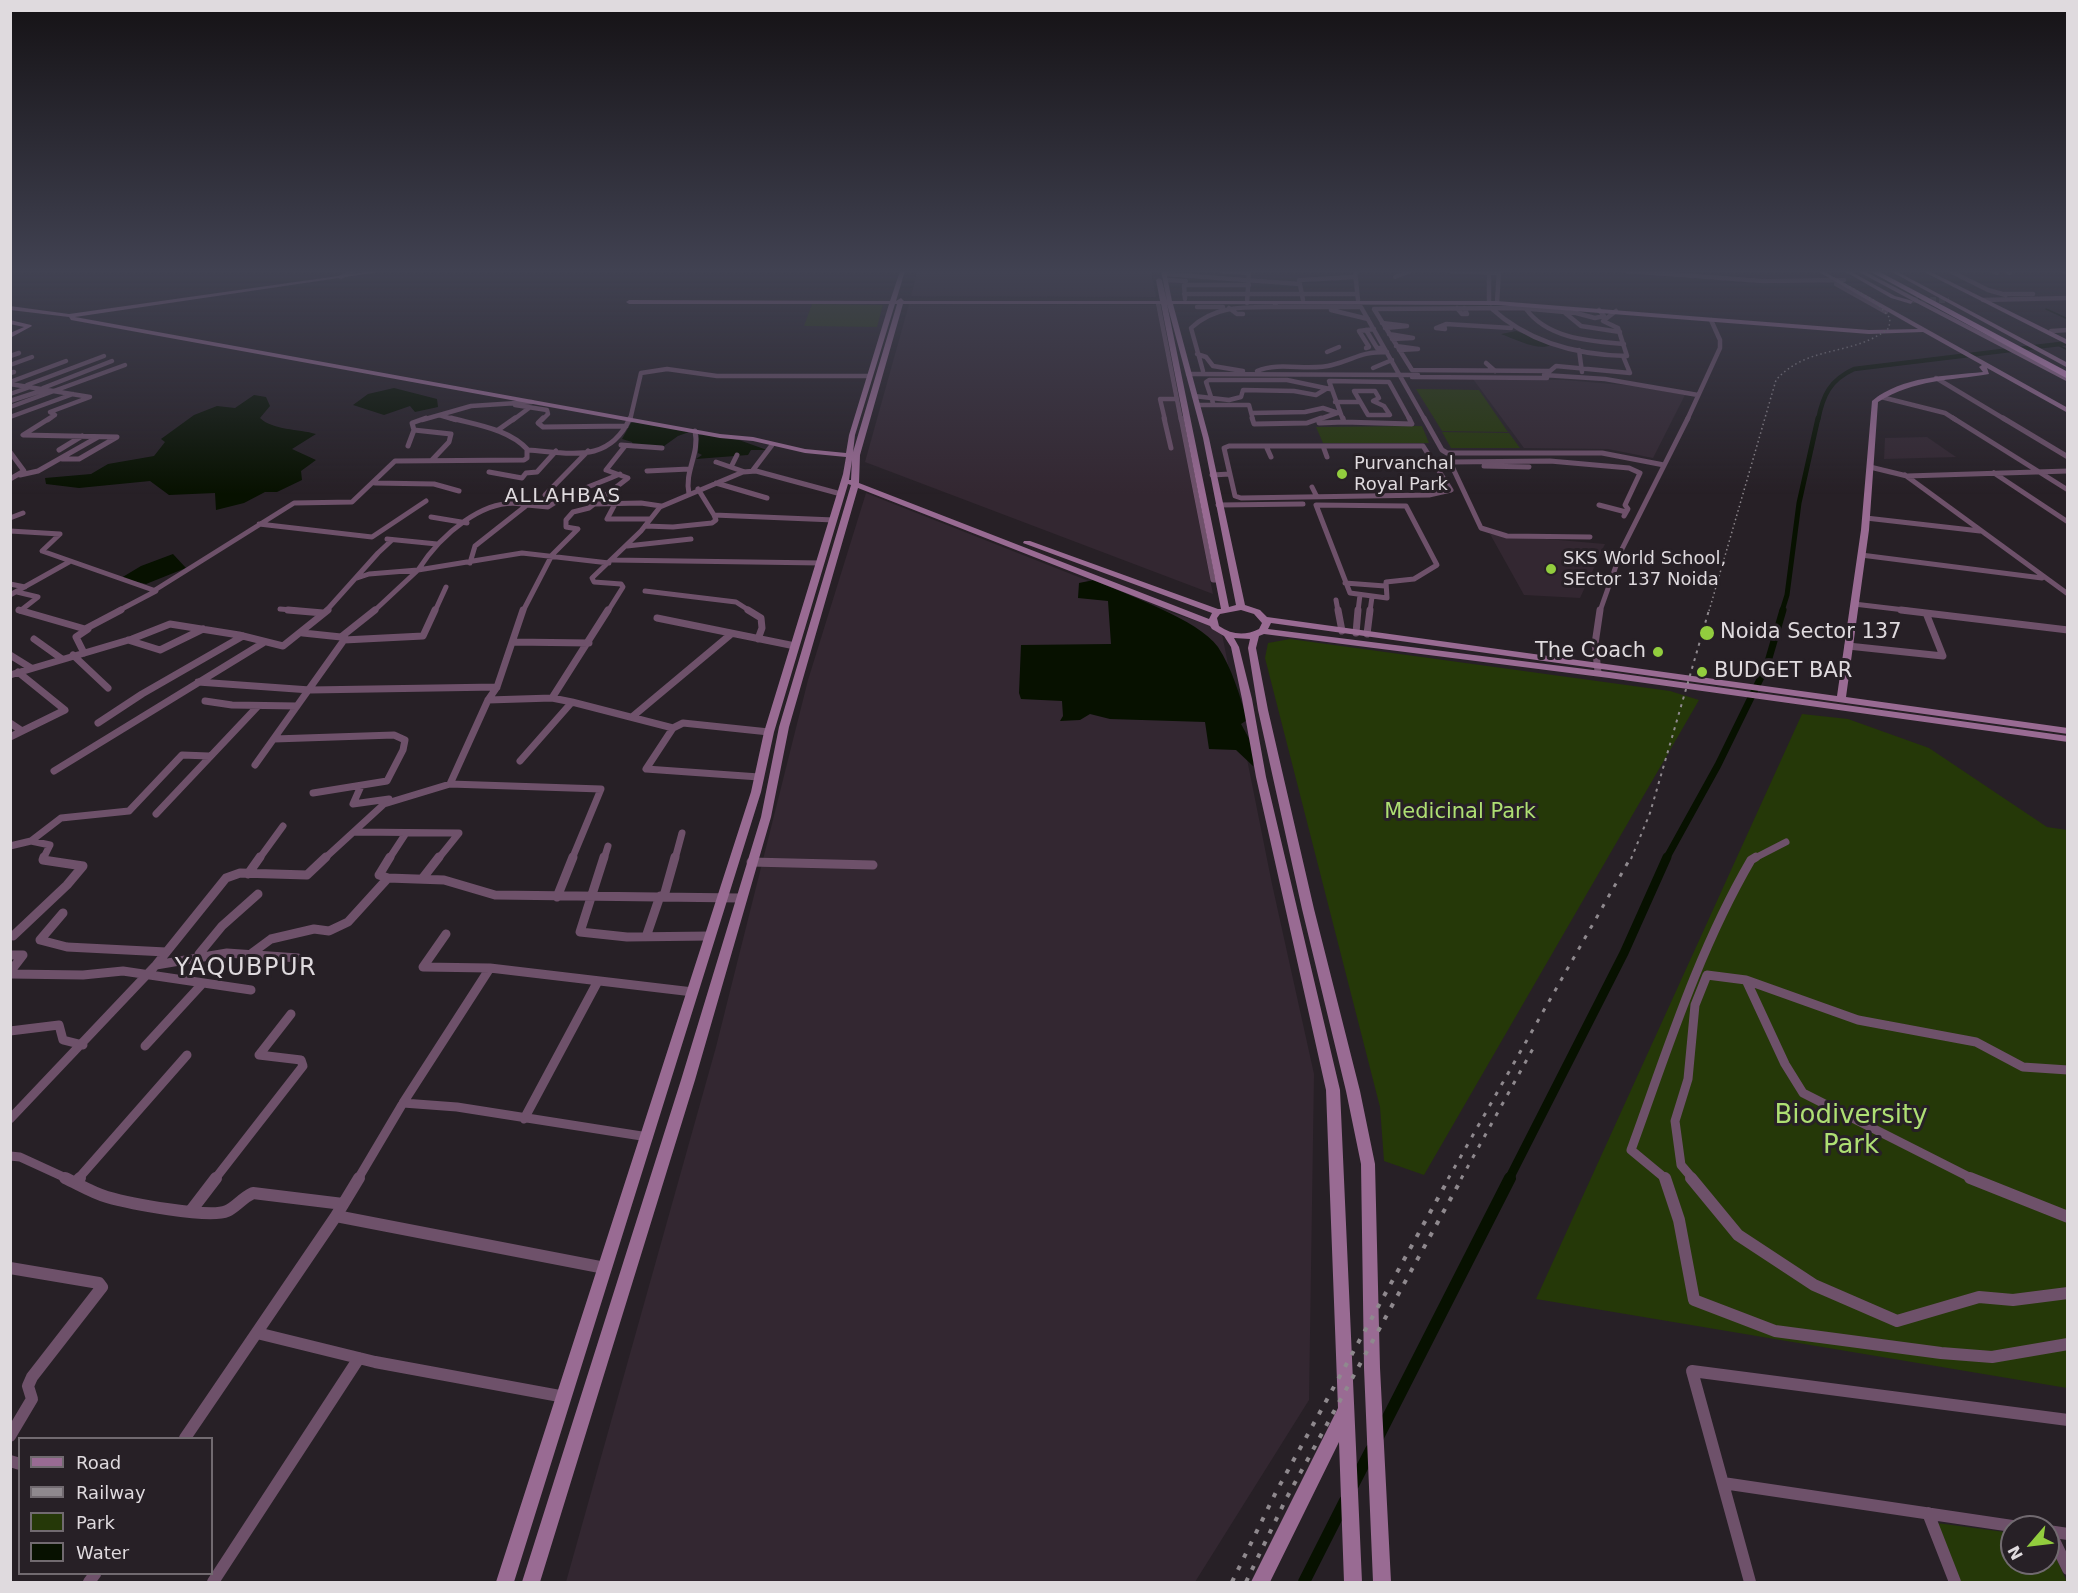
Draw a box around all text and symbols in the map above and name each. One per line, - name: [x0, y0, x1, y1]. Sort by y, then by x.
- place label: Purvanchal Royal Park: [1354, 453, 1454, 496]
- marker: Purvanchal Royal Park: [1335, 467, 1349, 481]
- district label: ALLAHBAS: [504, 485, 622, 509]
- place label: SKS World School, SEctor 137 Noida: [1563, 548, 1726, 590]
- marker: SKS World School, SEctor 137 Noida: [1544, 562, 1558, 576]
- place label: Noida Sector 137: [1720, 620, 1902, 646]
- marker: Noida Sector 137: [1698, 624, 1716, 642]
- place label: The Coach: [1535, 639, 1646, 665]
- marker: The Coach: [1651, 645, 1665, 659]
- place label: BUDGET BAR: [1714, 659, 1852, 685]
- marker: BUDGET BAR: [1695, 665, 1709, 679]
- park label: Medicinal Park: [1384, 800, 1536, 826]
- district label: YAQUBPUR: [175, 955, 317, 983]
- park label: Biodiversity Park: [1774, 1100, 1928, 1162]
- legend: [18, 1437, 213, 1575]
- text: Road: [76, 1452, 121, 1473]
- text: Railway: [76, 1482, 146, 1503]
- text: Park: [76, 1512, 115, 1533]
- north arrow: [2000, 1515, 2060, 1575]
- text: Water: [76, 1542, 129, 1563]
- text: N: [2004, 1542, 2027, 1563]

